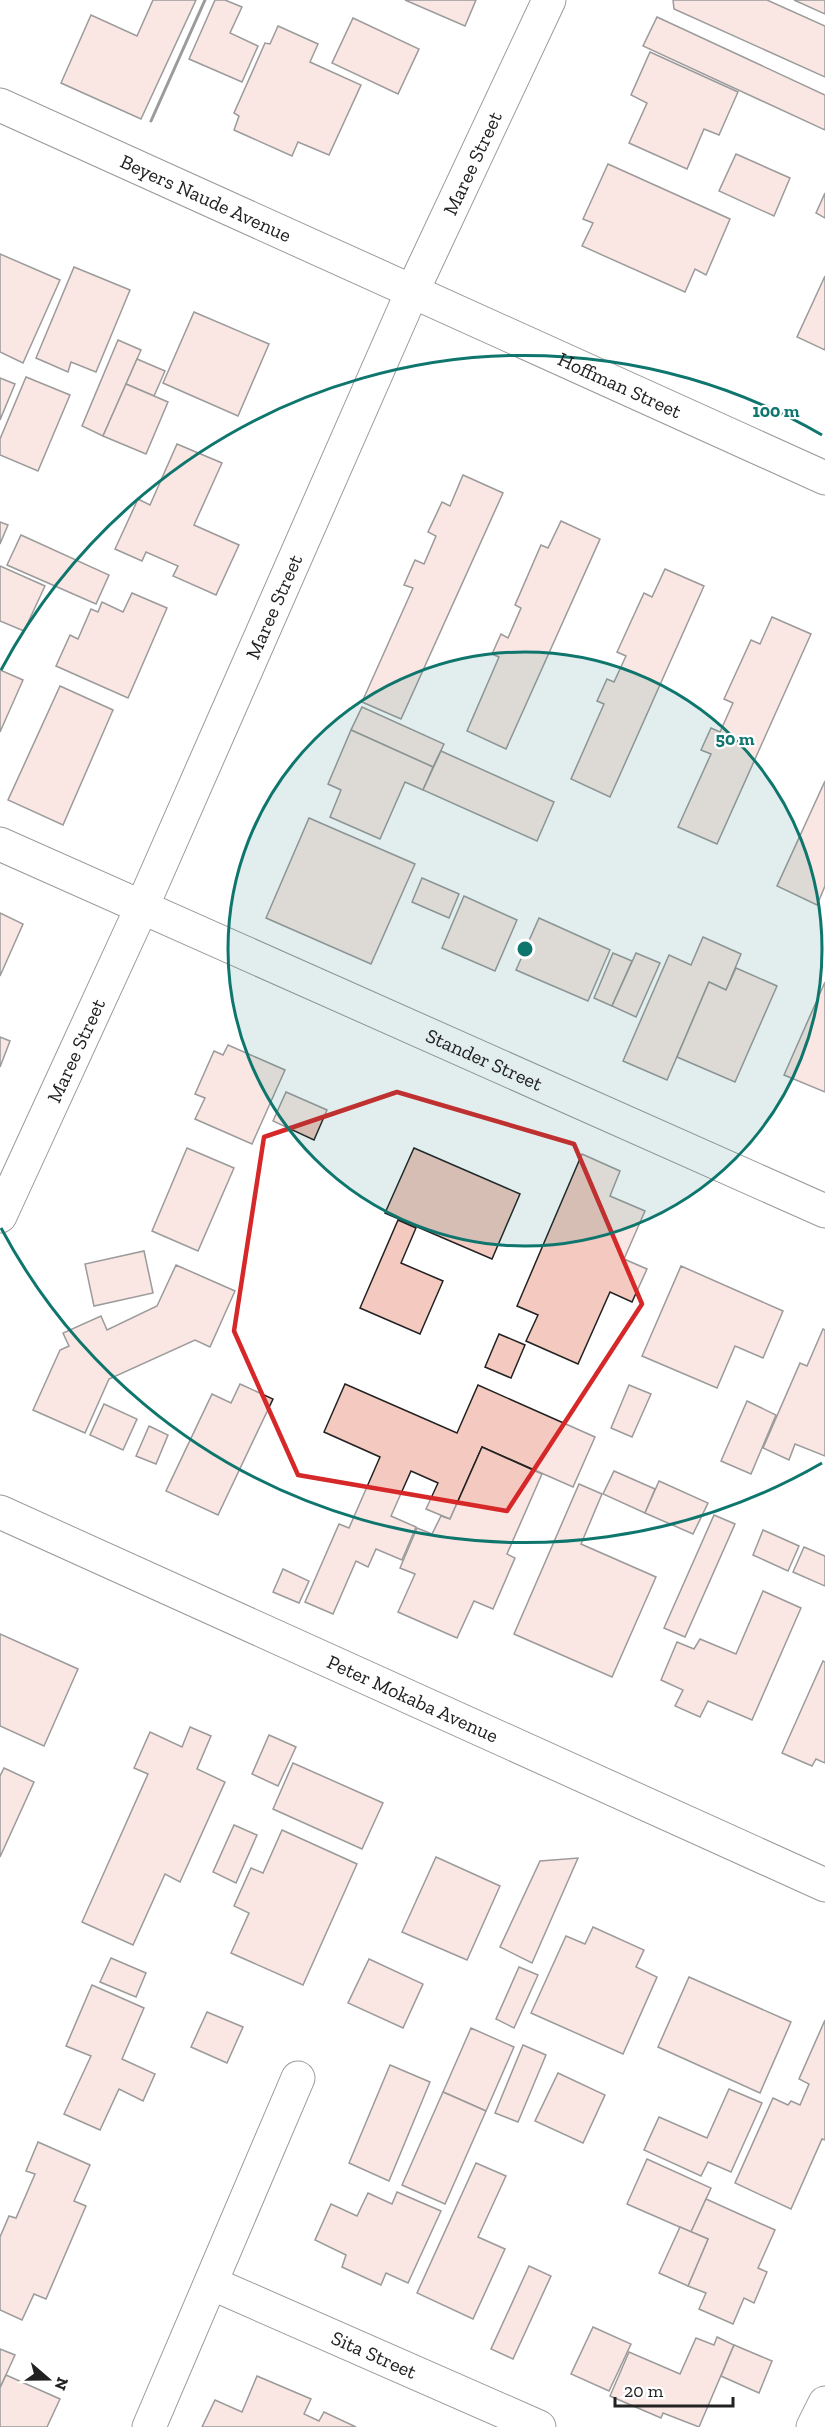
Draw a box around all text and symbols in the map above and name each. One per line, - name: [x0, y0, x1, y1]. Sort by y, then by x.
- street label: Maree Street: [438, 107, 507, 219]
- street label: Beyers Naude Avenue: [117, 149, 295, 247]
- street label: Hoffman Street: [554, 347, 686, 424]
- text: 100 m: [752, 400, 800, 422]
- street label: Maree Street: [240, 550, 307, 663]
- text: 50 m: [716, 728, 755, 750]
- centre of rings: [515, 939, 535, 959]
- street label: Maree Street: [42, 994, 110, 1106]
- street label: Stander Street: [422, 1023, 547, 1096]
- street label: Peter Mokaba Avenue: [323, 1650, 502, 1748]
- street label: Sita Street: [328, 2325, 421, 2384]
- north arrow: [18, 2349, 78, 2409]
- scale bar: [615, 2370, 734, 2408]
- text: N: [51, 2375, 73, 2393]
- text: 20 m: [624, 2380, 664, 2402]

